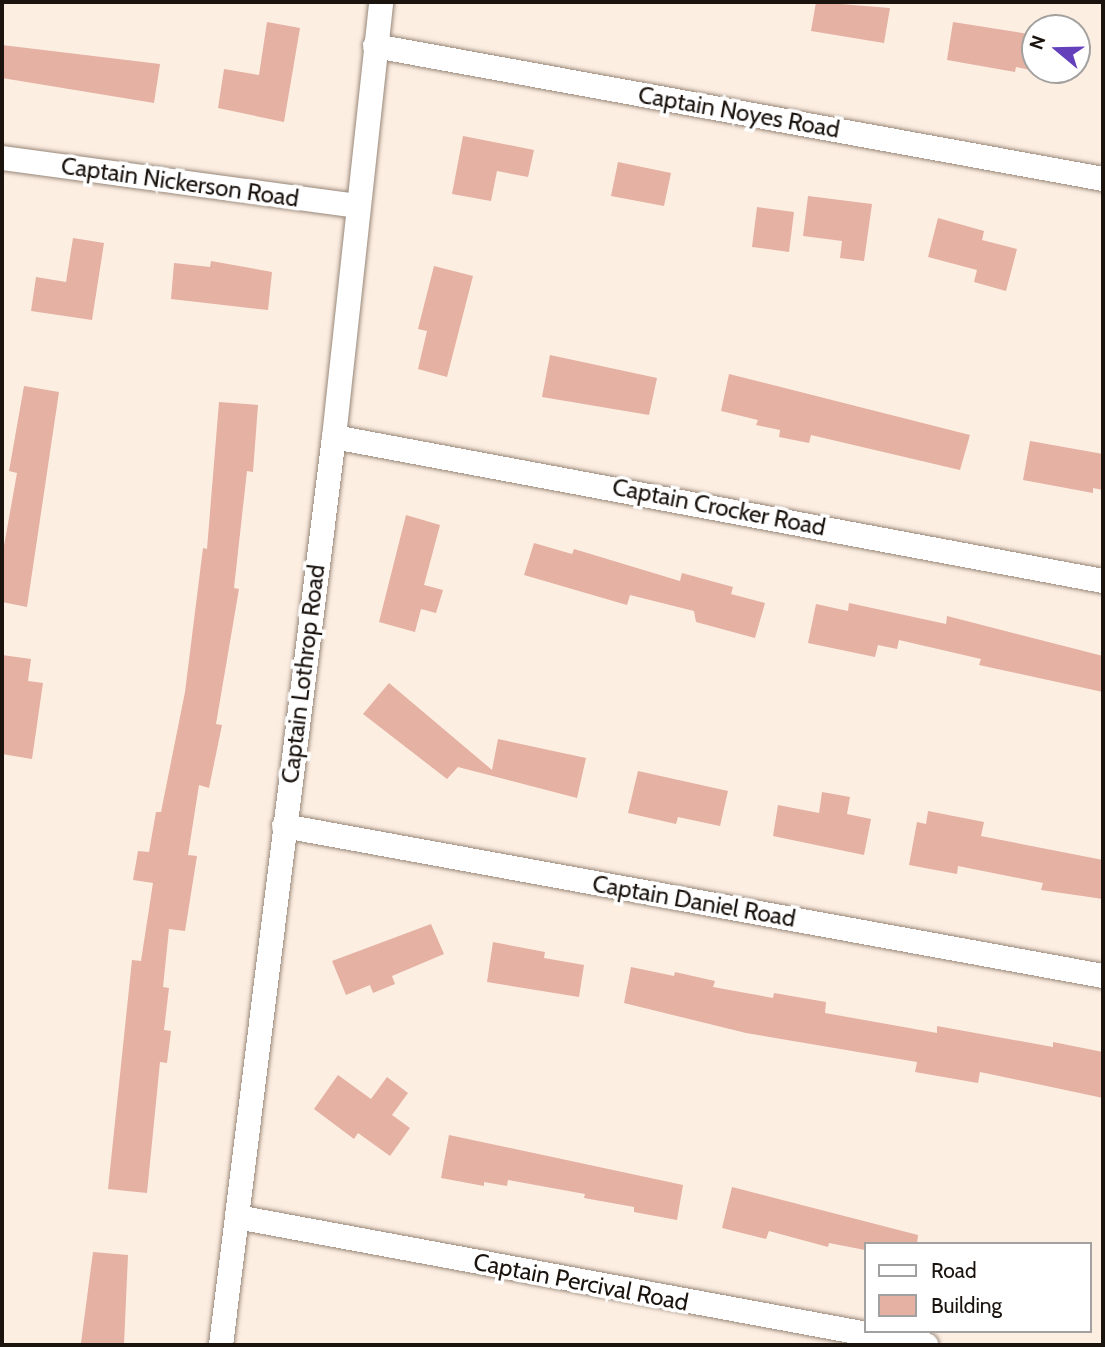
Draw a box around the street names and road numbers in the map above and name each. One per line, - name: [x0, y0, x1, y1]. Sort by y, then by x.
- street label: Captain Noyes Road: [636, 80, 842, 144]
- street label: Captain Nickerson Road: [59, 151, 301, 213]
- street label: Captain Crocker Road: [610, 472, 828, 542]
- street label: Captain Lothrop Road: [275, 563, 331, 785]
- street label: Captain Daniel Road: [590, 869, 798, 933]
- street label: Captain Percival Road: [471, 1247, 691, 1317]

